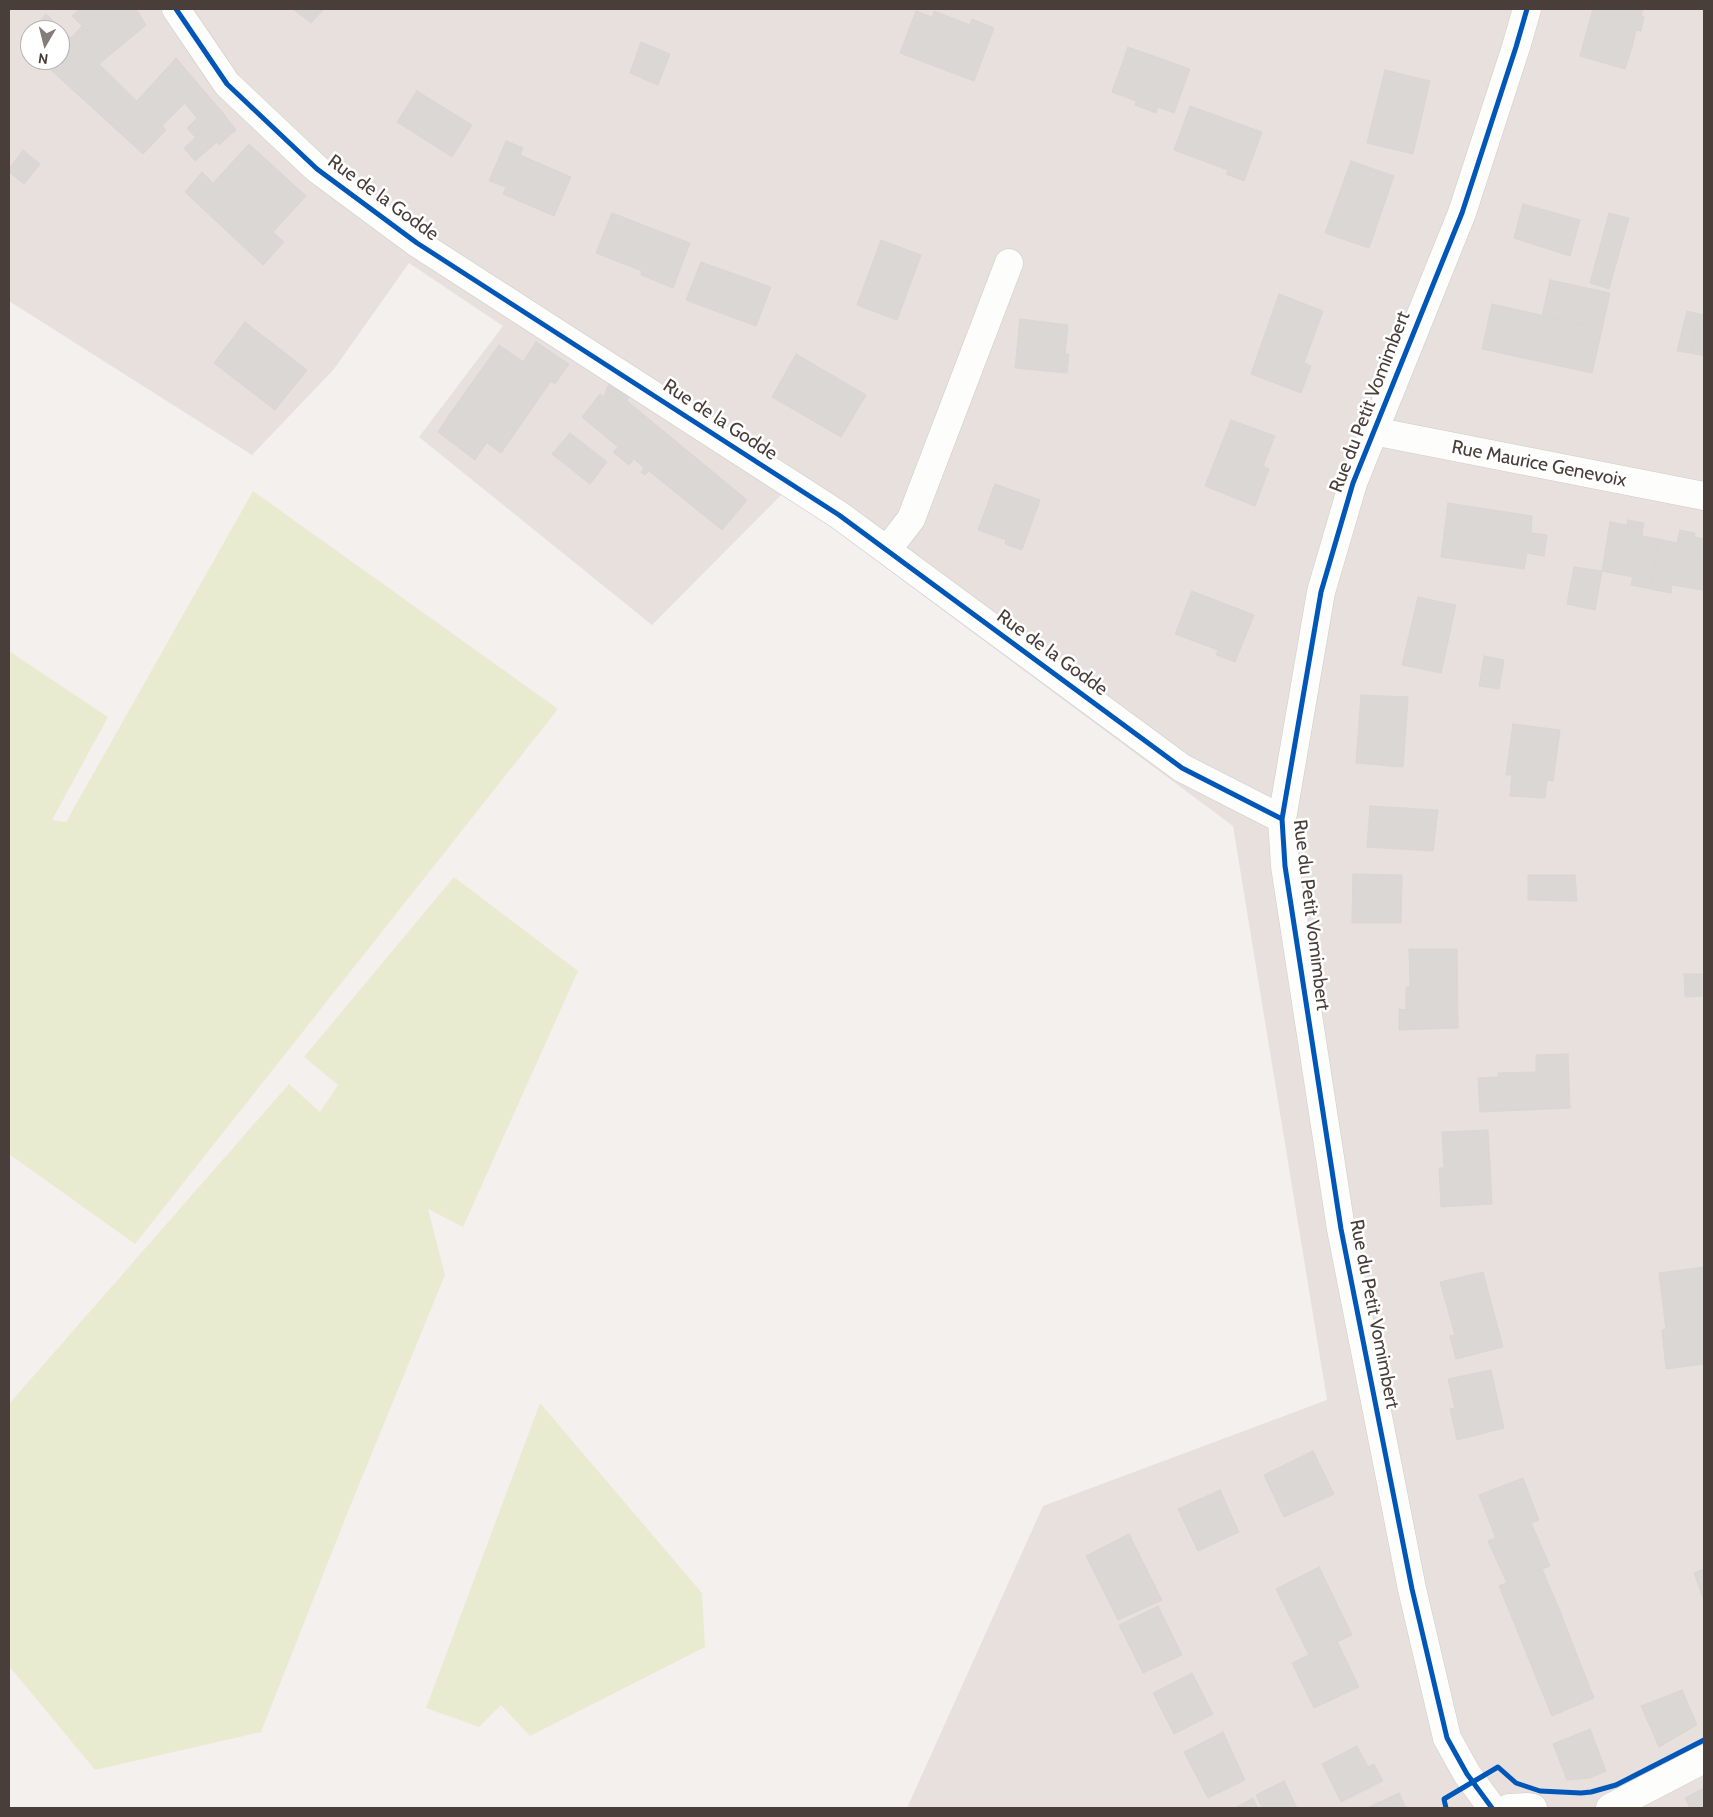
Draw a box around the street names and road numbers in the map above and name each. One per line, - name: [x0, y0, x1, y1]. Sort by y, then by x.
- street label: Rue de la Godde: [323, 150, 443, 246]
- street label: Rue du Petit Vomimbert: [1325, 308, 1415, 496]
- street label: Rue de la Godde: [659, 375, 781, 465]
- street label: Rue Maurice Genevoix: [1450, 436, 1628, 492]
- street label: Rue de la Godde: [992, 605, 1112, 701]
- street label: Rue du Petit Vomimbert: [1288, 818, 1334, 1012]
- street label: Rue du Petit Vomimbert: [1344, 1217, 1404, 1411]

